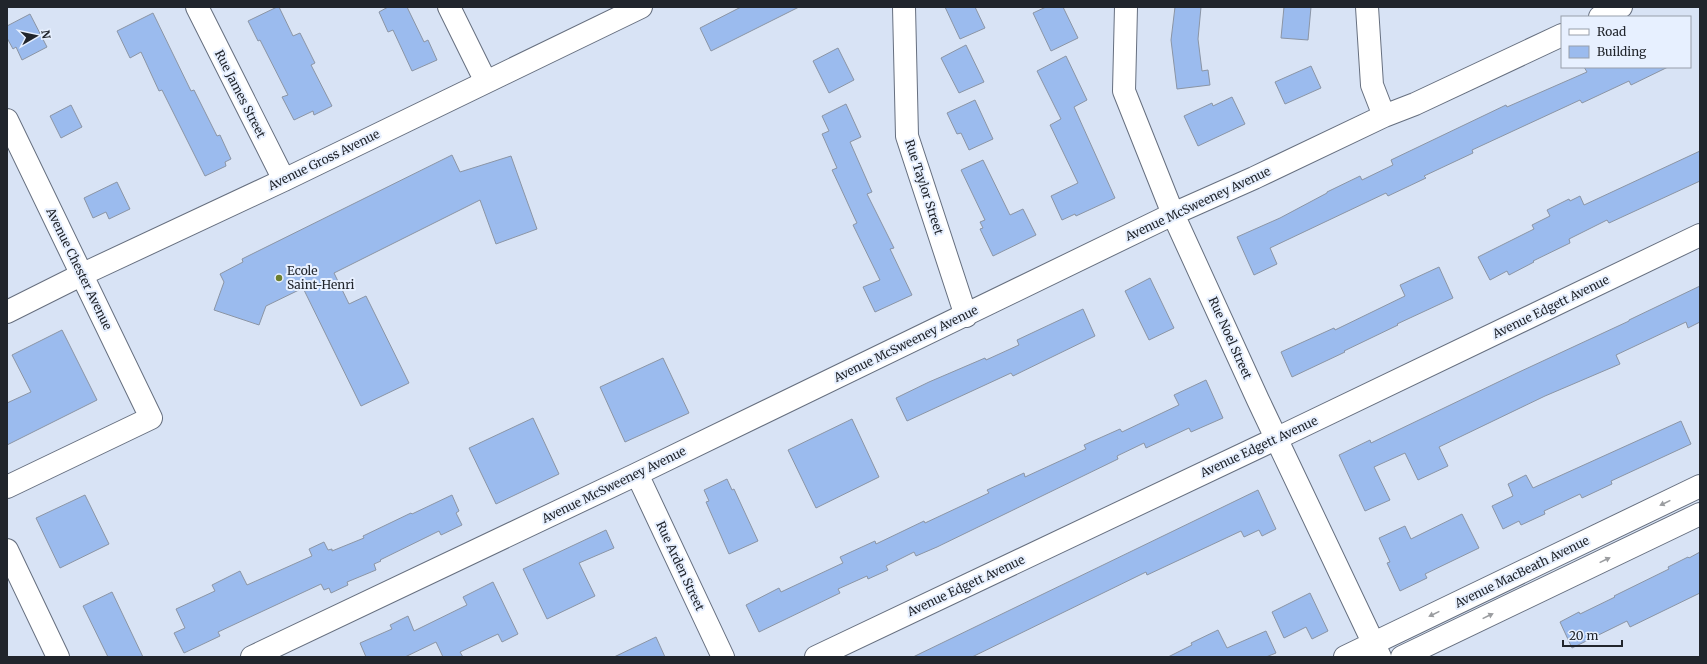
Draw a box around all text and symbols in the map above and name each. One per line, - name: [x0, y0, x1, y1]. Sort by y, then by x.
- north arrow: [16, 16, 56, 56]
- legend: [1561, 16, 1691, 68]
- text: Road: [1597, 24, 1626, 39]
- text: N: [38, 29, 54, 40]
- text: Building: [1597, 44, 1647, 59]
- street label: Rue James Street: [212, 47, 269, 140]
- street label: Avenue Gross Avenue: [265, 126, 382, 194]
- street label: Rue Taylor Street: [902, 137, 947, 237]
- street label: Avenue McSweeney Avenue: [1122, 163, 1273, 244]
- street label: Avenue Chester Avenue: [43, 204, 116, 332]
- place label: Ecole Saint-Henri: [287, 263, 355, 292]
- street label: Avenue Edgett Avenue: [1489, 272, 1611, 342]
- marker: Ecole Saint-Henri: [274, 273, 284, 283]
- street label: Rue Noel Street: [1206, 294, 1255, 382]
- street label: Avenue McSweeney Avenue: [830, 302, 980, 385]
- street label: Avenue Edgett Avenue: [1197, 413, 1320, 481]
- street label: Avenue McSweeney Avenue: [538, 443, 688, 526]
- one-way arrow: [1659, 500, 1671, 506]
- street label: Rue Arden Street: [653, 519, 708, 613]
- street label: Avenue MacBeath Avenue: [1451, 532, 1591, 611]
- street label: Avenue Edgett Avenue: [904, 552, 1027, 620]
- one-way arrow: [1599, 557, 1610, 563]
- one-way arrow: [1428, 611, 1440, 617]
- one-way arrow: [1482, 613, 1493, 619]
- scale bar: [1563, 622, 1622, 648]
- text: 20 m: [1569, 628, 1598, 643]

